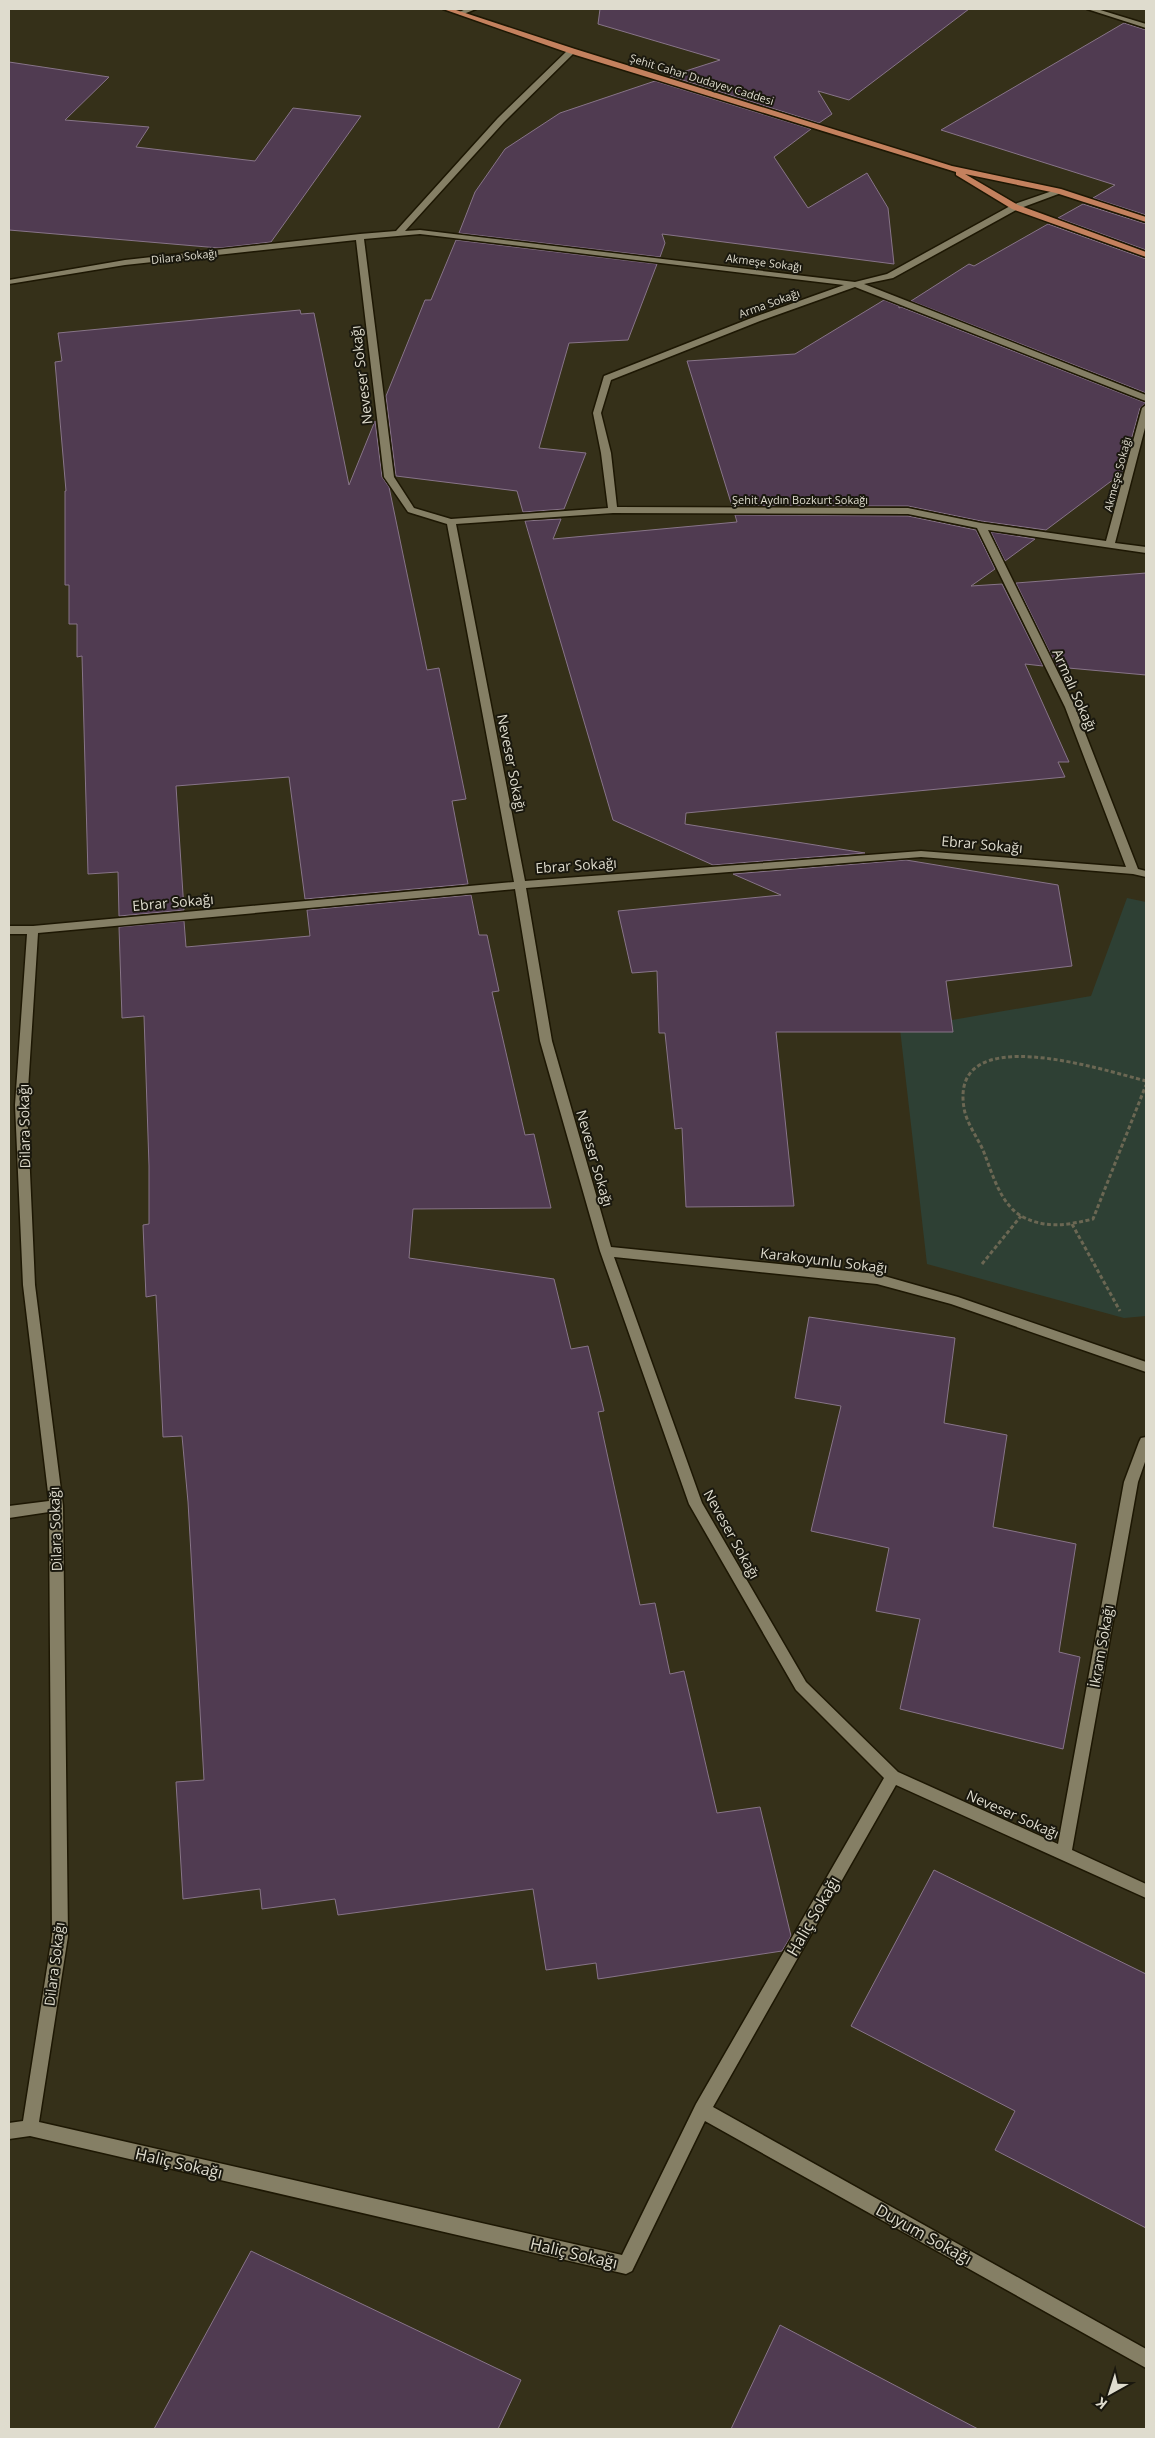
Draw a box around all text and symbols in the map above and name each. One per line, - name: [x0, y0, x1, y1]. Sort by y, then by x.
- street label: Şehit Cahar Dudayev Caddesi: [628, 50, 776, 108]
- street label: Dilara Sokağı: [150, 245, 218, 267]
- street label: Akmeşe Sokağı: [725, 250, 803, 274]
- street label: Arma Sokağı: [736, 285, 802, 321]
- street label: Neveser Sokağı: [346, 324, 376, 426]
- street label: Akmeşe Sokağı: [1100, 435, 1134, 513]
- street label: Şehit Aydın Bozkurt Sokağı: [732, 492, 868, 507]
- street label: Armalı Sokağı: [1048, 646, 1102, 734]
- street label: Neveser Sokağı: [493, 712, 531, 814]
- street label: Ebrar Sokağı: [941, 831, 1023, 857]
- street label: Ebrar Sokağı: [535, 853, 617, 877]
- street label: Ebrar Sokağı: [132, 889, 214, 915]
- street label: Dilara Sokağı: [14, 1084, 34, 1168]
- street label: Neveser Sokağı: [572, 1108, 618, 1208]
- street label: Karakoyunlu Sokağı: [759, 1243, 889, 1277]
- street label: Dilara Sokağı: [44, 1486, 66, 1572]
- street label: Neveser Sokağı: [700, 1486, 764, 1582]
- street label: İkram Sokağı: [1084, 1603, 1118, 1689]
- street label: Neveser Sokağı: [964, 1785, 1062, 1843]
- street label: Haliç Sokağı: [781, 1872, 845, 1960]
- street label: Dilara Sokağı: [39, 1921, 69, 2007]
- street label: Haliç Sokağı: [133, 2142, 225, 2184]
- street label: Duyum Sokağı: [872, 2199, 976, 2269]
- street label: Haliç Sokağı: [528, 2232, 620, 2274]
- north arrow: [1085, 2368, 1135, 2418]
- text: K: [1091, 2393, 1111, 2414]

